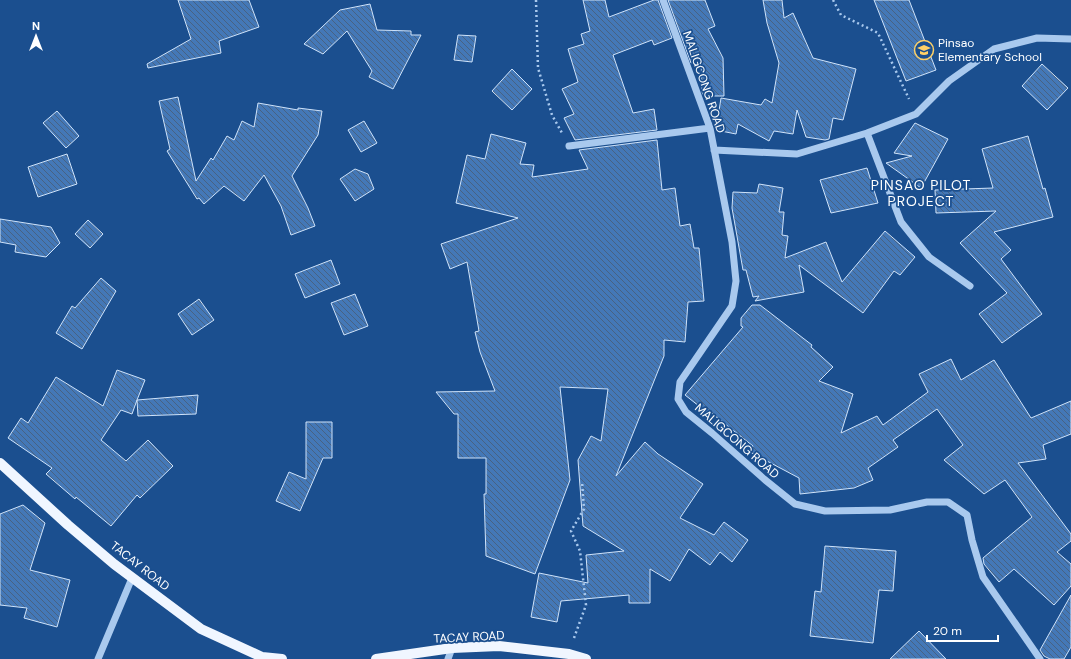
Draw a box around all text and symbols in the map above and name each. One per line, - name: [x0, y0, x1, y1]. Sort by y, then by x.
- north arrow: [16, 16, 56, 56]
- text: N: [32, 19, 40, 33]
- street label: MALIGCONG ROAD: [679, 29, 729, 135]
- place label: Pinsao Elementary School: [938, 35, 1042, 65]
- school or university icon: Pinsao Elementary School: [913, 39, 935, 61]
- district label: PINSAO PILOT PROJECT: [871, 176, 971, 210]
- street label: MALIGCONG ROAD: [691, 400, 783, 482]
- street label: TACAY ROAD: [107, 538, 173, 594]
- scale bar: [927, 617, 998, 643]
- text: 20 m: [933, 623, 962, 639]
- street label: TACAY ROAD: [433, 627, 505, 647]

